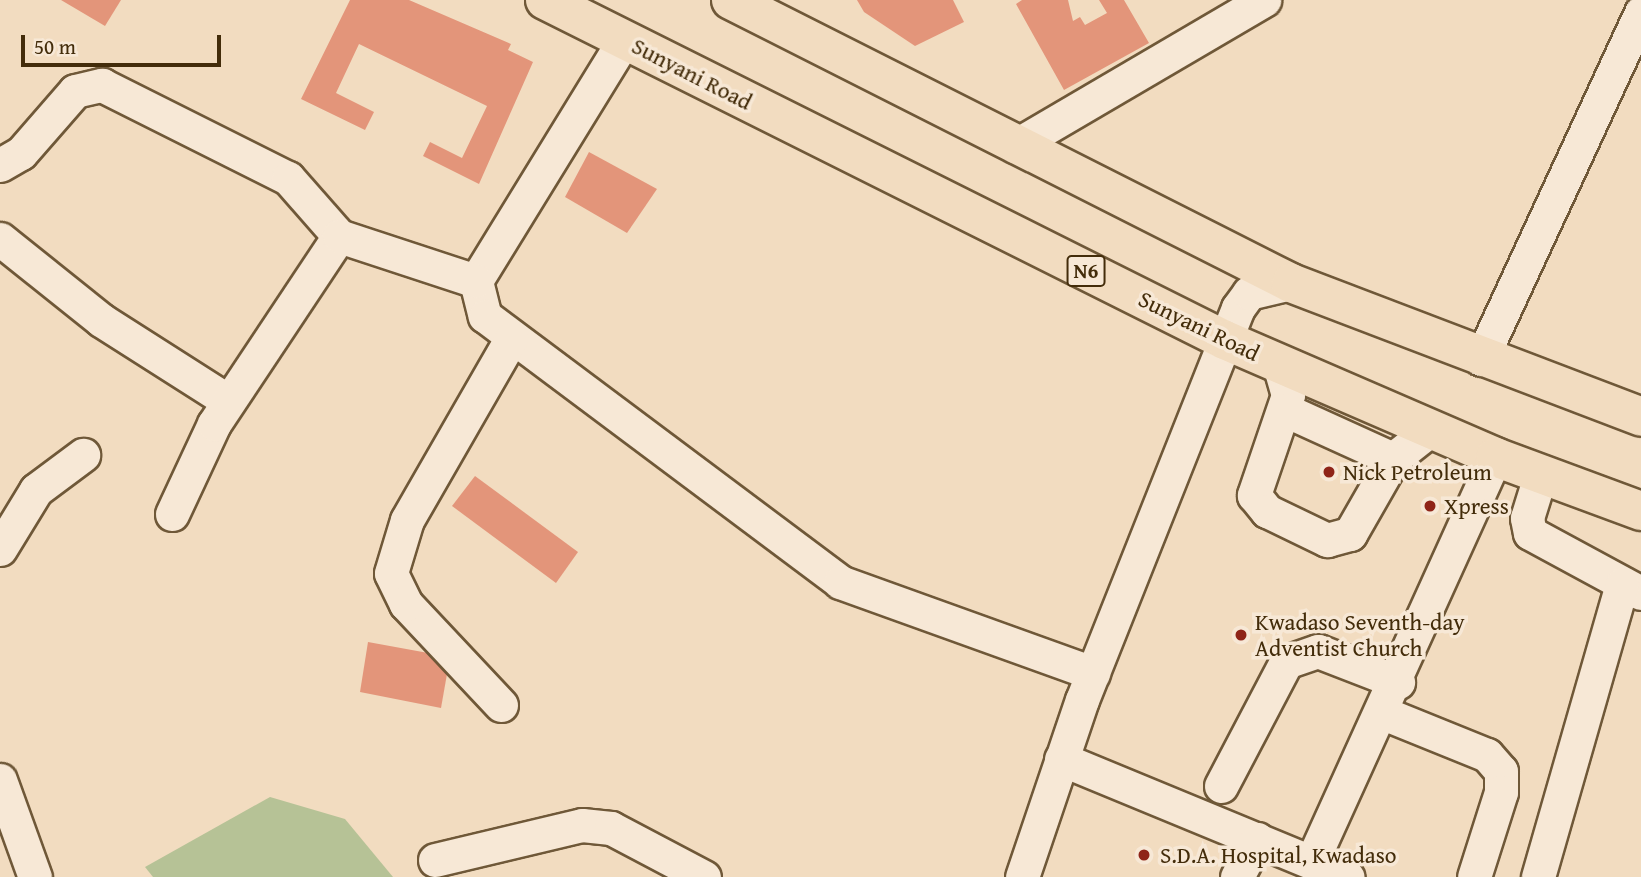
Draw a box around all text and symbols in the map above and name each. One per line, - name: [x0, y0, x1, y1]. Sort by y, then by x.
- scale bar: [24, 21, 224, 65]
- text: 50 m: [34, 31, 76, 62]
- street label: Sunyani Road: [627, 32, 757, 116]
- road number: N6: [1065, 254, 1107, 288]
- street label: Sunyani Road: [1134, 285, 1264, 367]
- place label: Nick Petroleum: [1343, 458, 1492, 486]
- marker: Nick Petroleum: [1321, 464, 1337, 480]
- place label: Xpress: [1444, 492, 1509, 520]
- marker: Xpress: [1422, 498, 1438, 514]
- place label: Kwadaso Seventh-day Adventist Church: [1255, 608, 1465, 662]
- marker: Kwadaso Seventh-day Adventist Church: [1233, 627, 1249, 643]
- place label: S.D.A. Hospital, Kwadaso: [1160, 841, 1397, 869]
- marker: S.D.A. Hospital, Kwadaso: [1134, 845, 1154, 865]

